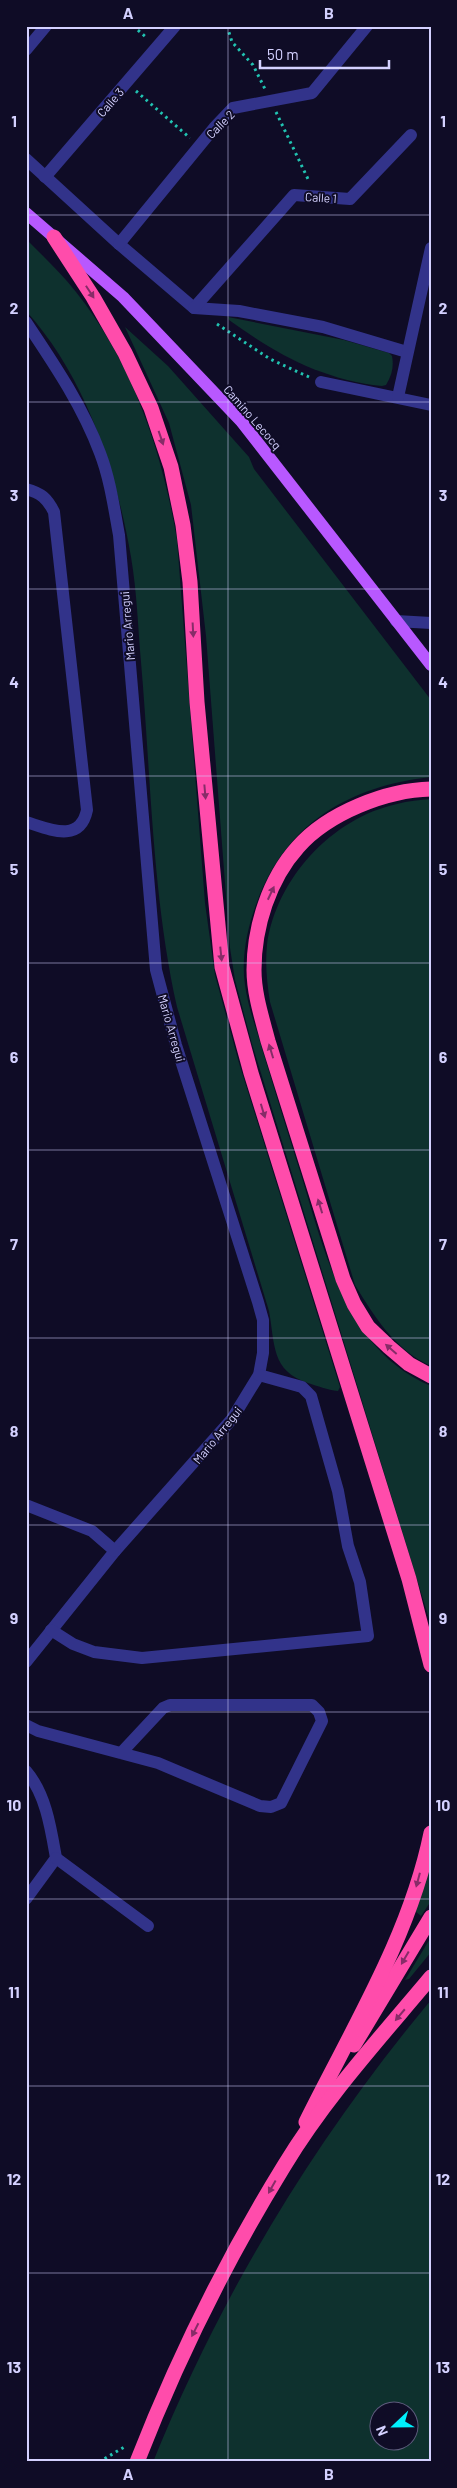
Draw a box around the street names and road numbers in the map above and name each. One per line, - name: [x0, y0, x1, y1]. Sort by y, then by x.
- street label: Calle 3: [94, 85, 126, 119]
- street label: Calle 2: [203, 107, 237, 141]
- street label: Calle 1: [305, 189, 337, 205]
- street label: Camino Lecocq: [221, 382, 285, 452]
- street label: Mario Arregui: [117, 591, 137, 661]
- street label: Mario Arregui: [156, 993, 188, 1063]
- street label: Mario Arregui: [190, 1404, 244, 1466]

